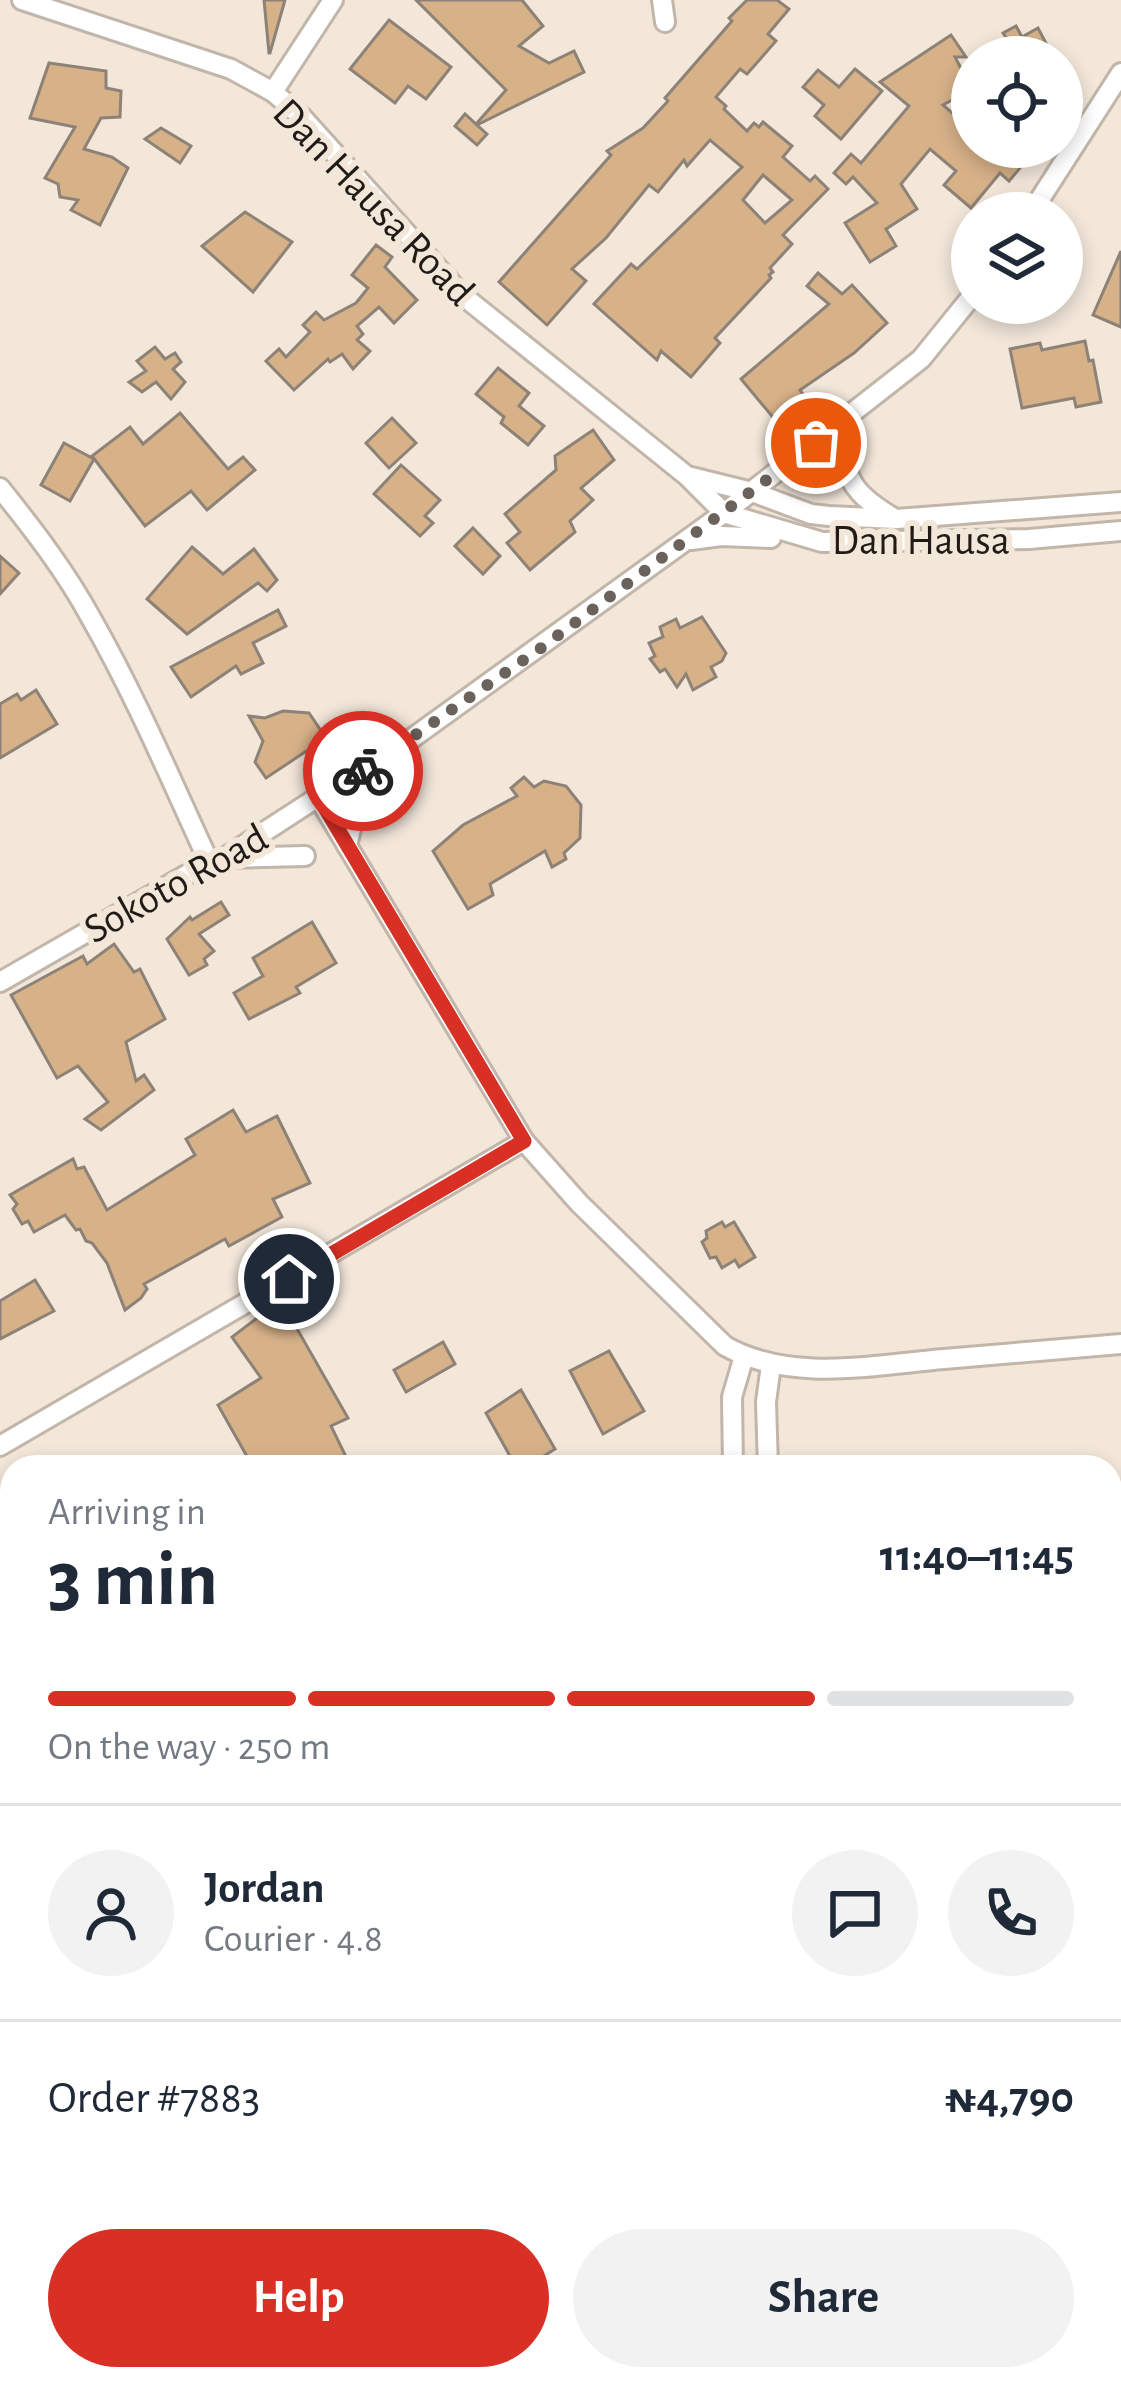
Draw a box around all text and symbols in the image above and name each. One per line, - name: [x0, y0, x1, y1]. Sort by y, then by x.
- map controls: [951, 36, 1083, 324]
- button: locate: [951, 36, 1083, 168]
- street label: Dan Hausa Road: [265, 91, 482, 314]
- button: layers: [951, 192, 1083, 324]
- pin: [765, 392, 867, 494]
- icon: bag: [783, 410, 849, 476]
- street label: Dan Hausa: [832, 520, 1010, 562]
- courier: [303, 711, 423, 831]
- icon: bike: [330, 738, 396, 804]
- street label: Sokoto Road: [77, 816, 275, 951]
- pin: [238, 1228, 340, 1330]
- icon: home: [256, 1246, 322, 1312]
- text: Arriving in: [48, 1493, 206, 1532]
- text: 11:40–11:45: [880, 1534, 1074, 1579]
- text: 3 min: [48, 1542, 218, 1620]
- text: On the way · 250 m: [48, 1728, 330, 1767]
- button: person: [48, 1850, 174, 1976]
- button: chat: [792, 1850, 918, 1976]
- button: phone: [948, 1850, 1074, 1976]
- text: Jordan: [204, 1866, 325, 1911]
- text: Courier · 4.8: [204, 1920, 383, 1959]
- text: Order #7883: [48, 2076, 260, 2121]
- text: ₦4,790: [945, 2076, 1074, 2121]
- button: Help: [48, 2229, 549, 2367]
- button: Share: [573, 2229, 1074, 2367]

